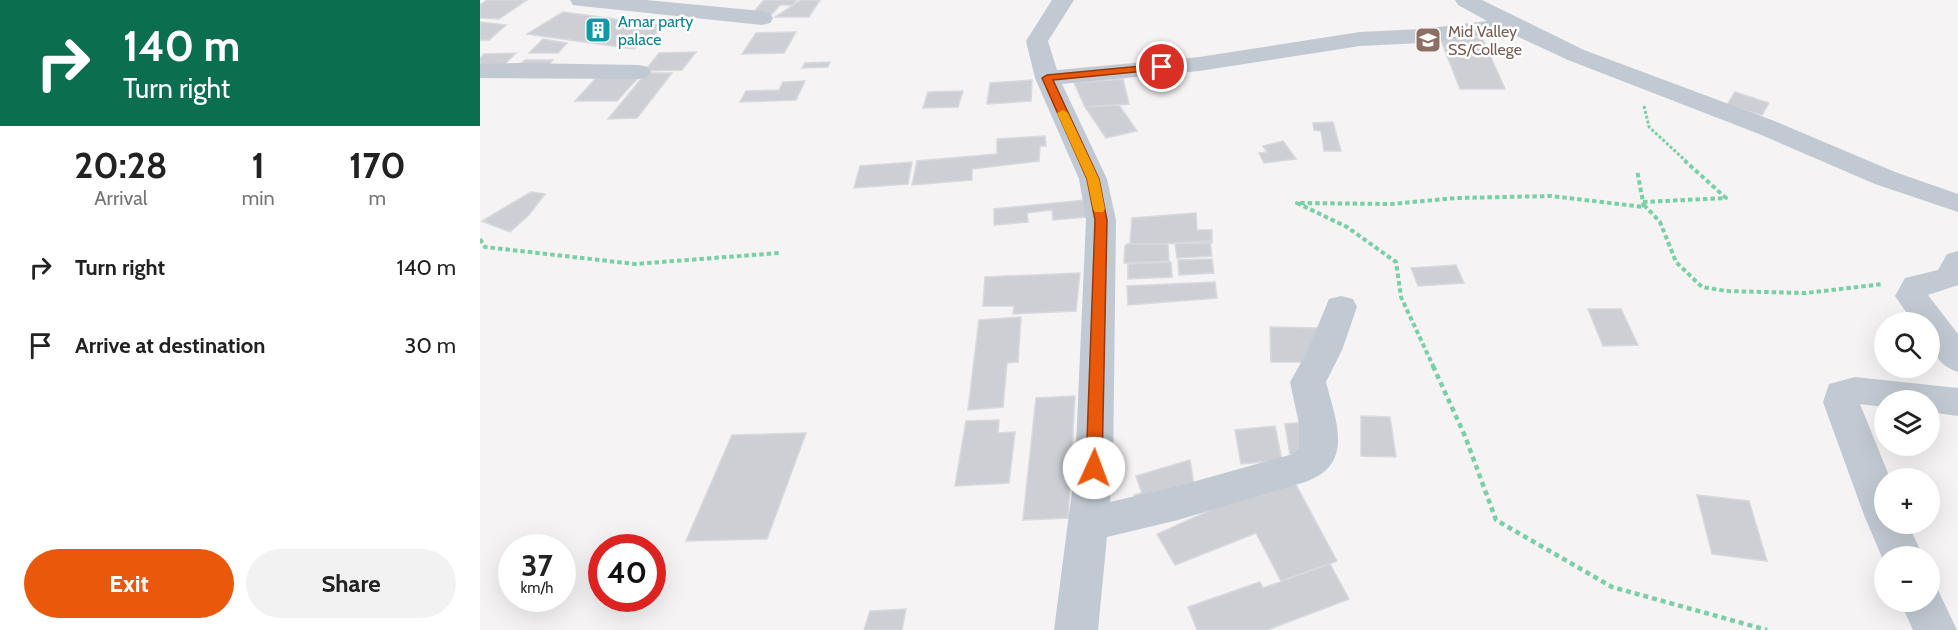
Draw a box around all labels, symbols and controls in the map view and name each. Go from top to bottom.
place label: Amar party palace [618,12,693,49]
building icon: Amar party palace [583,15,613,45]
text: 140 m [123,20,240,72]
place label: Mid Valley SS/College [1448,22,1522,59]
icon: right [24,24,102,102]
school or university icon: Mid Valley SS/College [1413,25,1443,55]
pin [1136,41,1187,92]
icon: arrive [1145,50,1178,83]
text: Turn right [123,72,230,105]
text: 20:28 [74,143,168,187]
text: 1 [252,143,265,187]
text: 170 [349,143,406,187]
text: Arrival [94,186,148,210]
text: min [242,186,275,210]
text: m [369,186,386,210]
icon: right [24,251,57,284]
text: Turn right [75,254,165,281]
text: 140 m [397,254,456,281]
map controls [1874,312,1940,612]
button: search [1874,312,1940,378]
icon: arrive [24,329,57,362]
text: Arrive at destination [75,332,265,359]
text: 30 m [404,332,456,359]
button: layers [1874,390,1940,456]
position arrow [1062,436,1126,500]
button: + [1874,468,1940,534]
speed limit sign: 40 [588,534,666,612]
button: − [1874,546,1940,612]
text: 37 [521,547,553,584]
button: Exit [24,549,234,618]
button: Share [246,549,456,618]
text: km/h [521,579,553,597]

